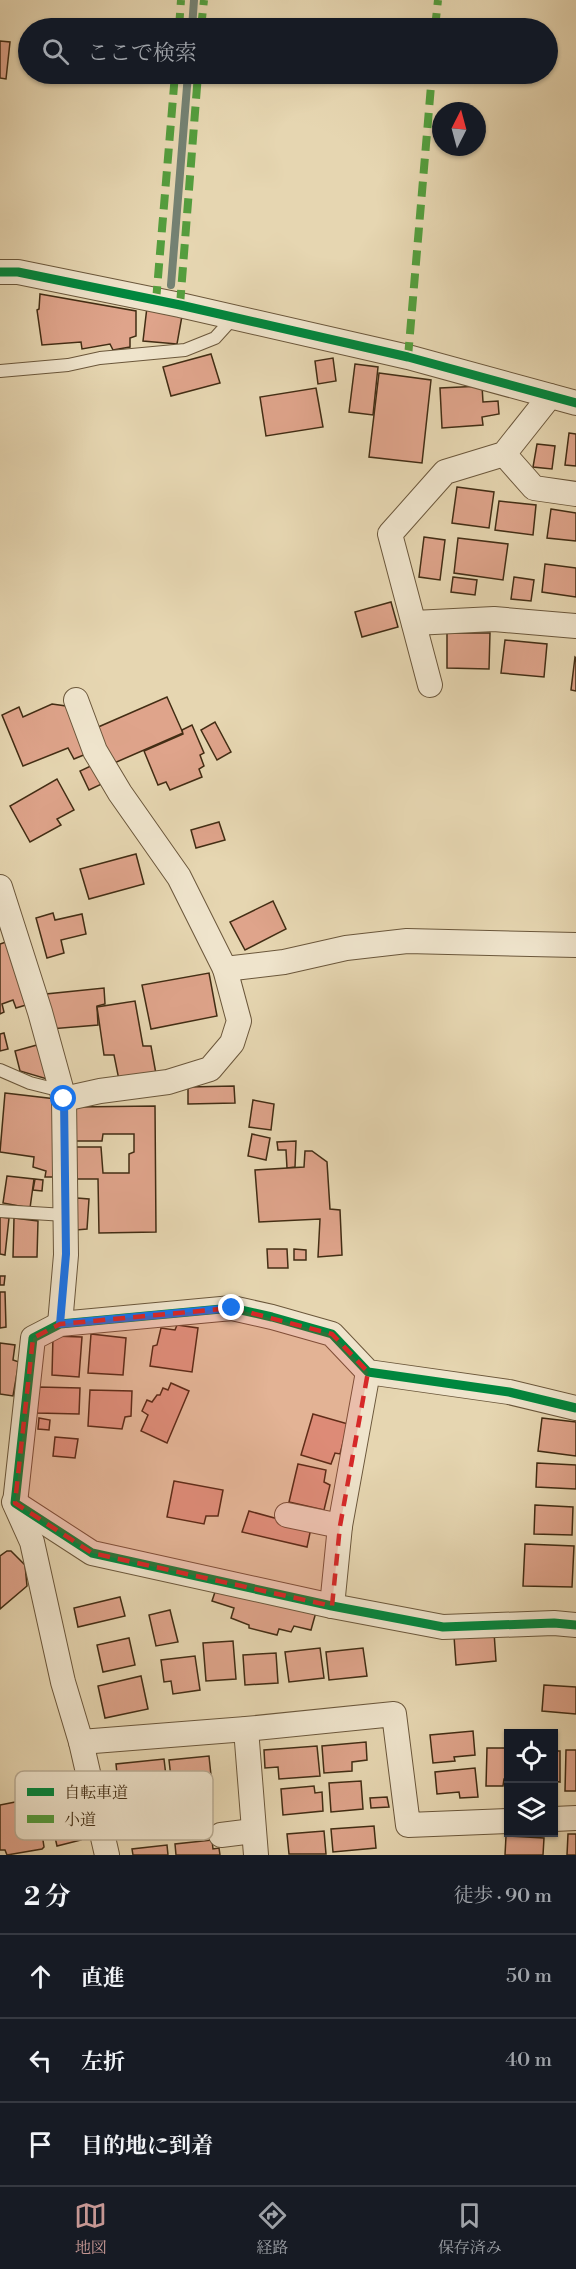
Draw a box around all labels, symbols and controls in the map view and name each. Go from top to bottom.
search box [18,18,558,84]
icon: search [39,35,72,68]
text: ここで検索 [87,40,197,67]
north arrow [432,102,486,156]
route start [50,1085,76,1111]
route end [218,1294,244,1320]
map controls [504,1729,558,1837]
button: locate [504,1729,558,1783]
legend [15,1771,213,1840]
text: 自転車道 [64,1783,128,1803]
button: layers [504,1783,558,1837]
text: 小道 [64,1810,96,1830]
text: 2 分 [24,1881,70,1913]
text: 徒歩 · 90 m [453,1884,552,1909]
icon: ahead [24,1960,57,1993]
text: 50 m [506,1964,552,1989]
text: 直進 [81,1965,125,1992]
icon: left [24,2044,57,2077]
text: 40 m [505,2048,552,2073]
text: 左折 [81,2049,125,2076]
icon: arrive [24,2128,57,2161]
text: 目的地に到着 [81,2133,213,2160]
tab: 地図 [74,2199,107,2258]
tab: 経路 [256,2199,289,2258]
tab: 保存済み [438,2199,502,2258]

